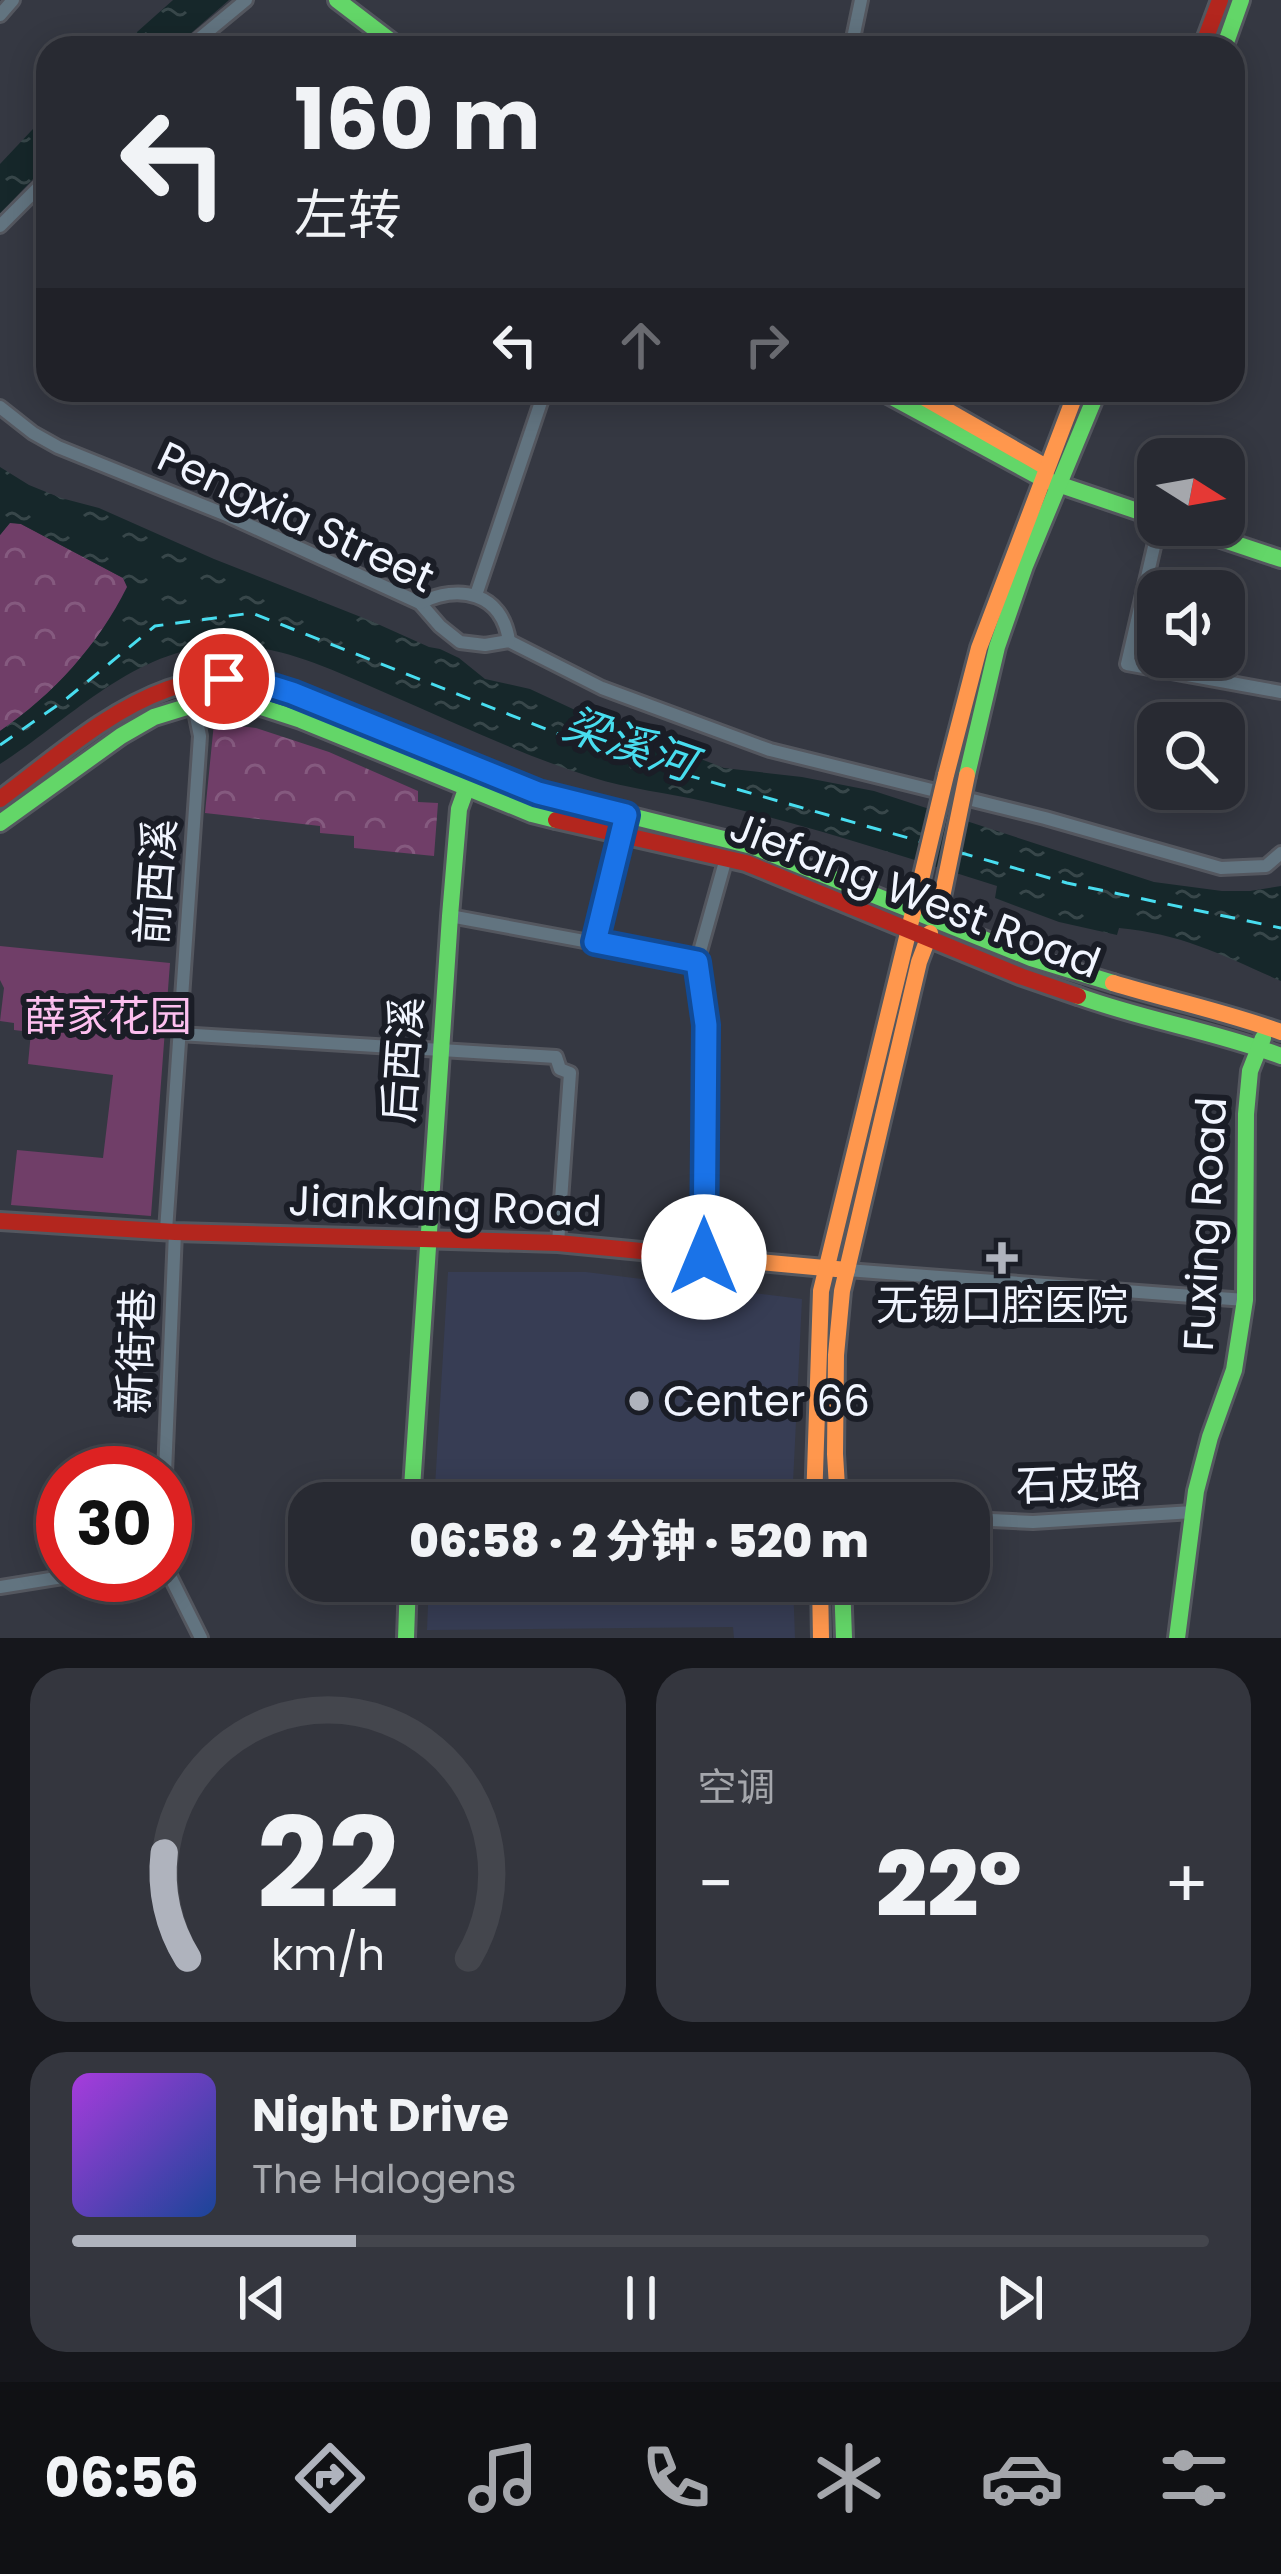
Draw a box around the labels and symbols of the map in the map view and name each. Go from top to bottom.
street label: Pengxia Street [148,427,444,607]
north arrow [1137,438,1245,546]
pin [173,628,275,730]
water label: 梁溪河 [555,692,711,798]
street label: Jiefang West Road [721,797,1109,993]
street label: 前西溪 [122,817,190,947]
park label: 薛家花园 [24,987,192,1046]
street label: 后西溪 [369,995,437,1125]
street label: Fuxing Road [1169,1096,1241,1352]
street label: Jiankang Road [287,1171,603,1241]
position arrow [641,1194,767,1320]
marker: 无锡口腔医院 [986,1242,1018,1274]
place label: 无锡口腔医院 [876,1276,1128,1335]
street label: 新街巷 [104,1287,168,1415]
place label: Center 66 [663,1372,870,1431]
marker: Center 66 [626,1388,652,1414]
speed limit sign: 30 [36,1446,192,1602]
street label: 石皮路 [1015,1452,1143,1516]

